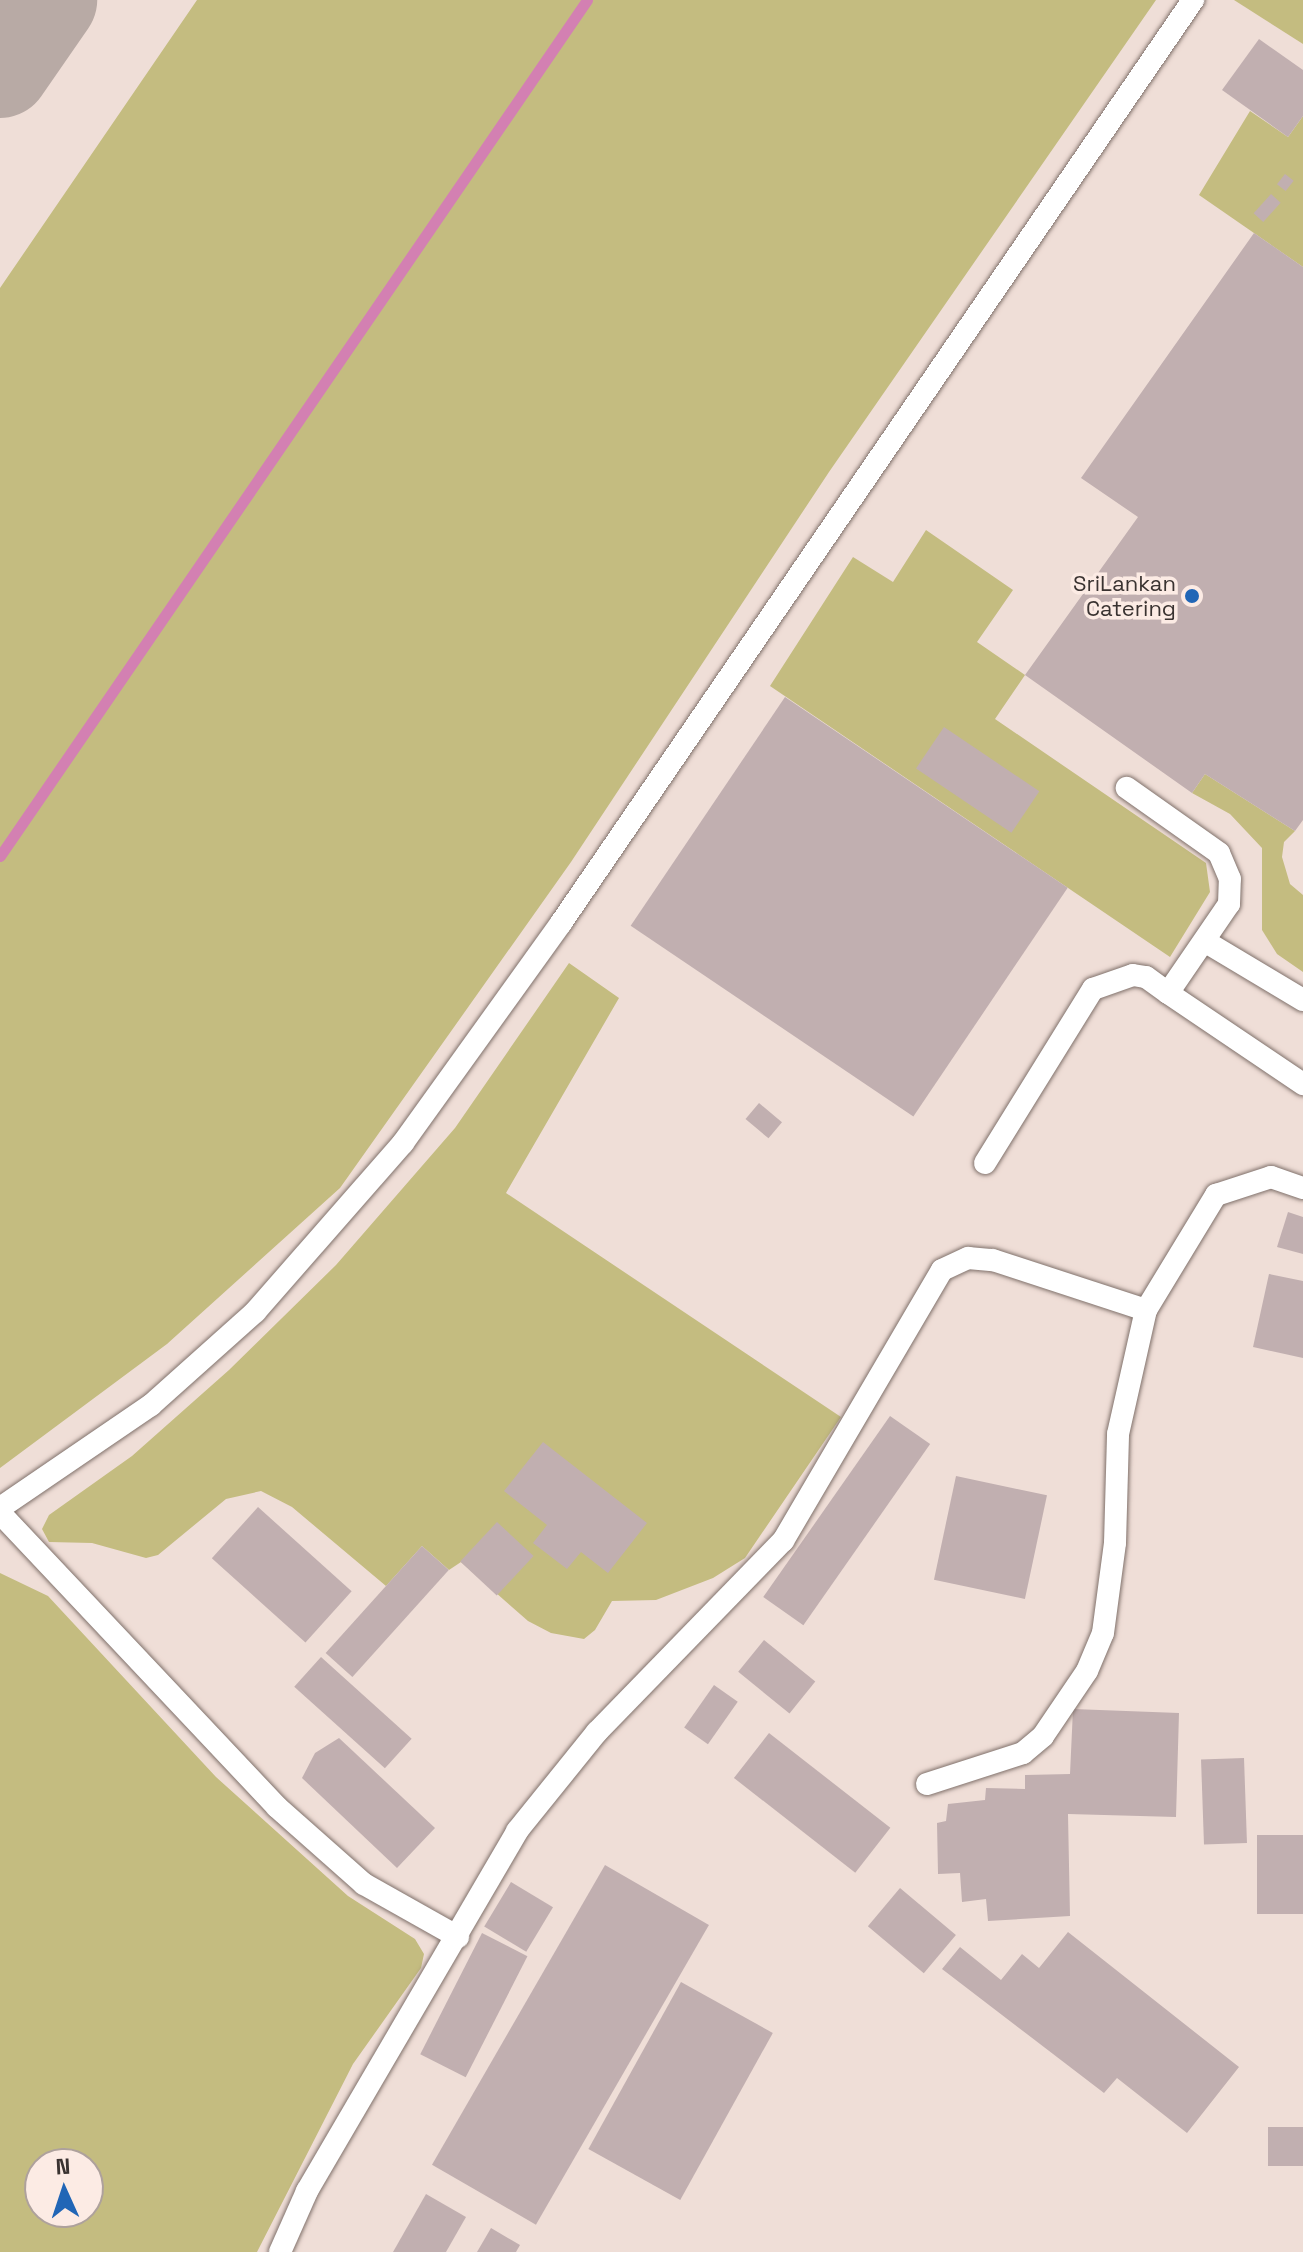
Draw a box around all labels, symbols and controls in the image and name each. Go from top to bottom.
place label: SriLankan Catering [1073,570,1176,622]
marker: SriLankan Catering [1183,587,1201,605]
north arrow [24,2148,104,2228]
text: N [55,2152,71,2180]

